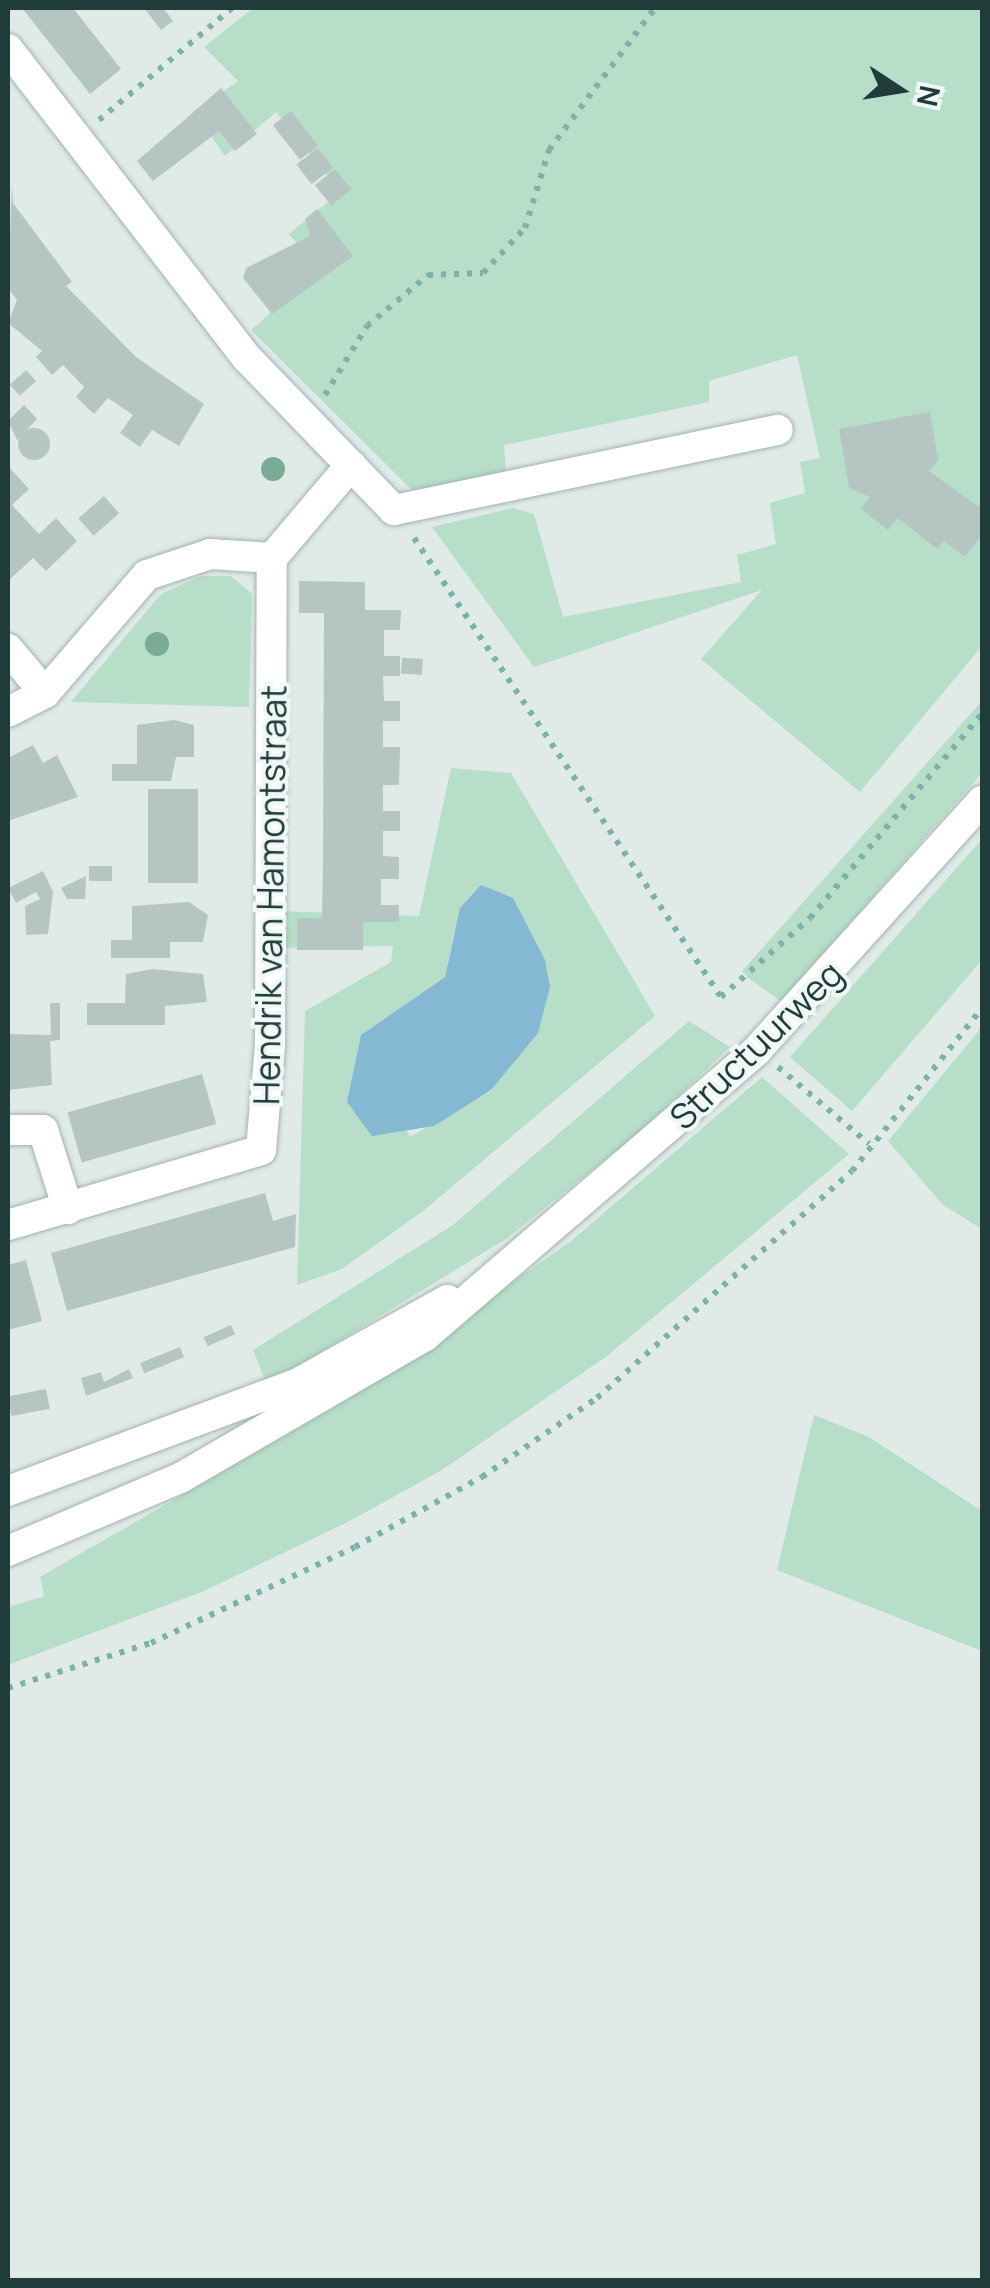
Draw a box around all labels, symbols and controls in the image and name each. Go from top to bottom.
north arrow [850,40,950,140]
text: N [909,82,950,110]
street label: Hendrik van Hamontstraat [245,685,295,1105]
street label: Structuurweg [661,952,851,1138]

